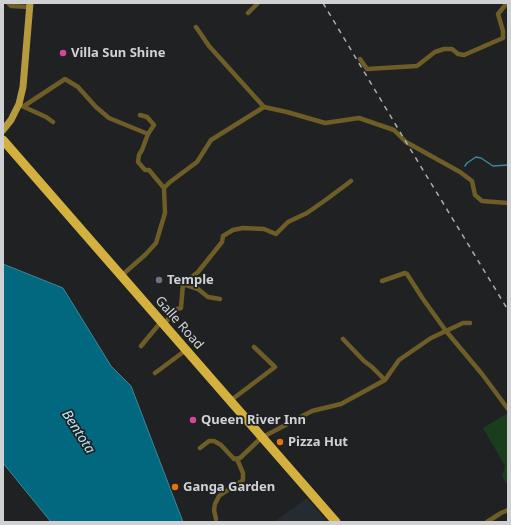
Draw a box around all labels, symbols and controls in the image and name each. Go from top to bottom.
place label: Villa Sun Shine [71,45,165,61]
marker: Villa Sun Shine [58,48,68,58]
place label: Temple [167,272,214,288]
marker: Temple [154,275,164,285]
street label: Galle Road [152,293,206,353]
water label: Bentota [58,407,98,457]
place label: Queen River Inn [201,412,306,428]
marker: Queen River Inn [188,415,198,425]
place label: Pizza Hut [288,434,348,450]
marker: Pizza Hut [275,437,285,447]
place label: Ganga Garden [183,479,275,495]
marker: Ganga Garden [170,482,180,492]

